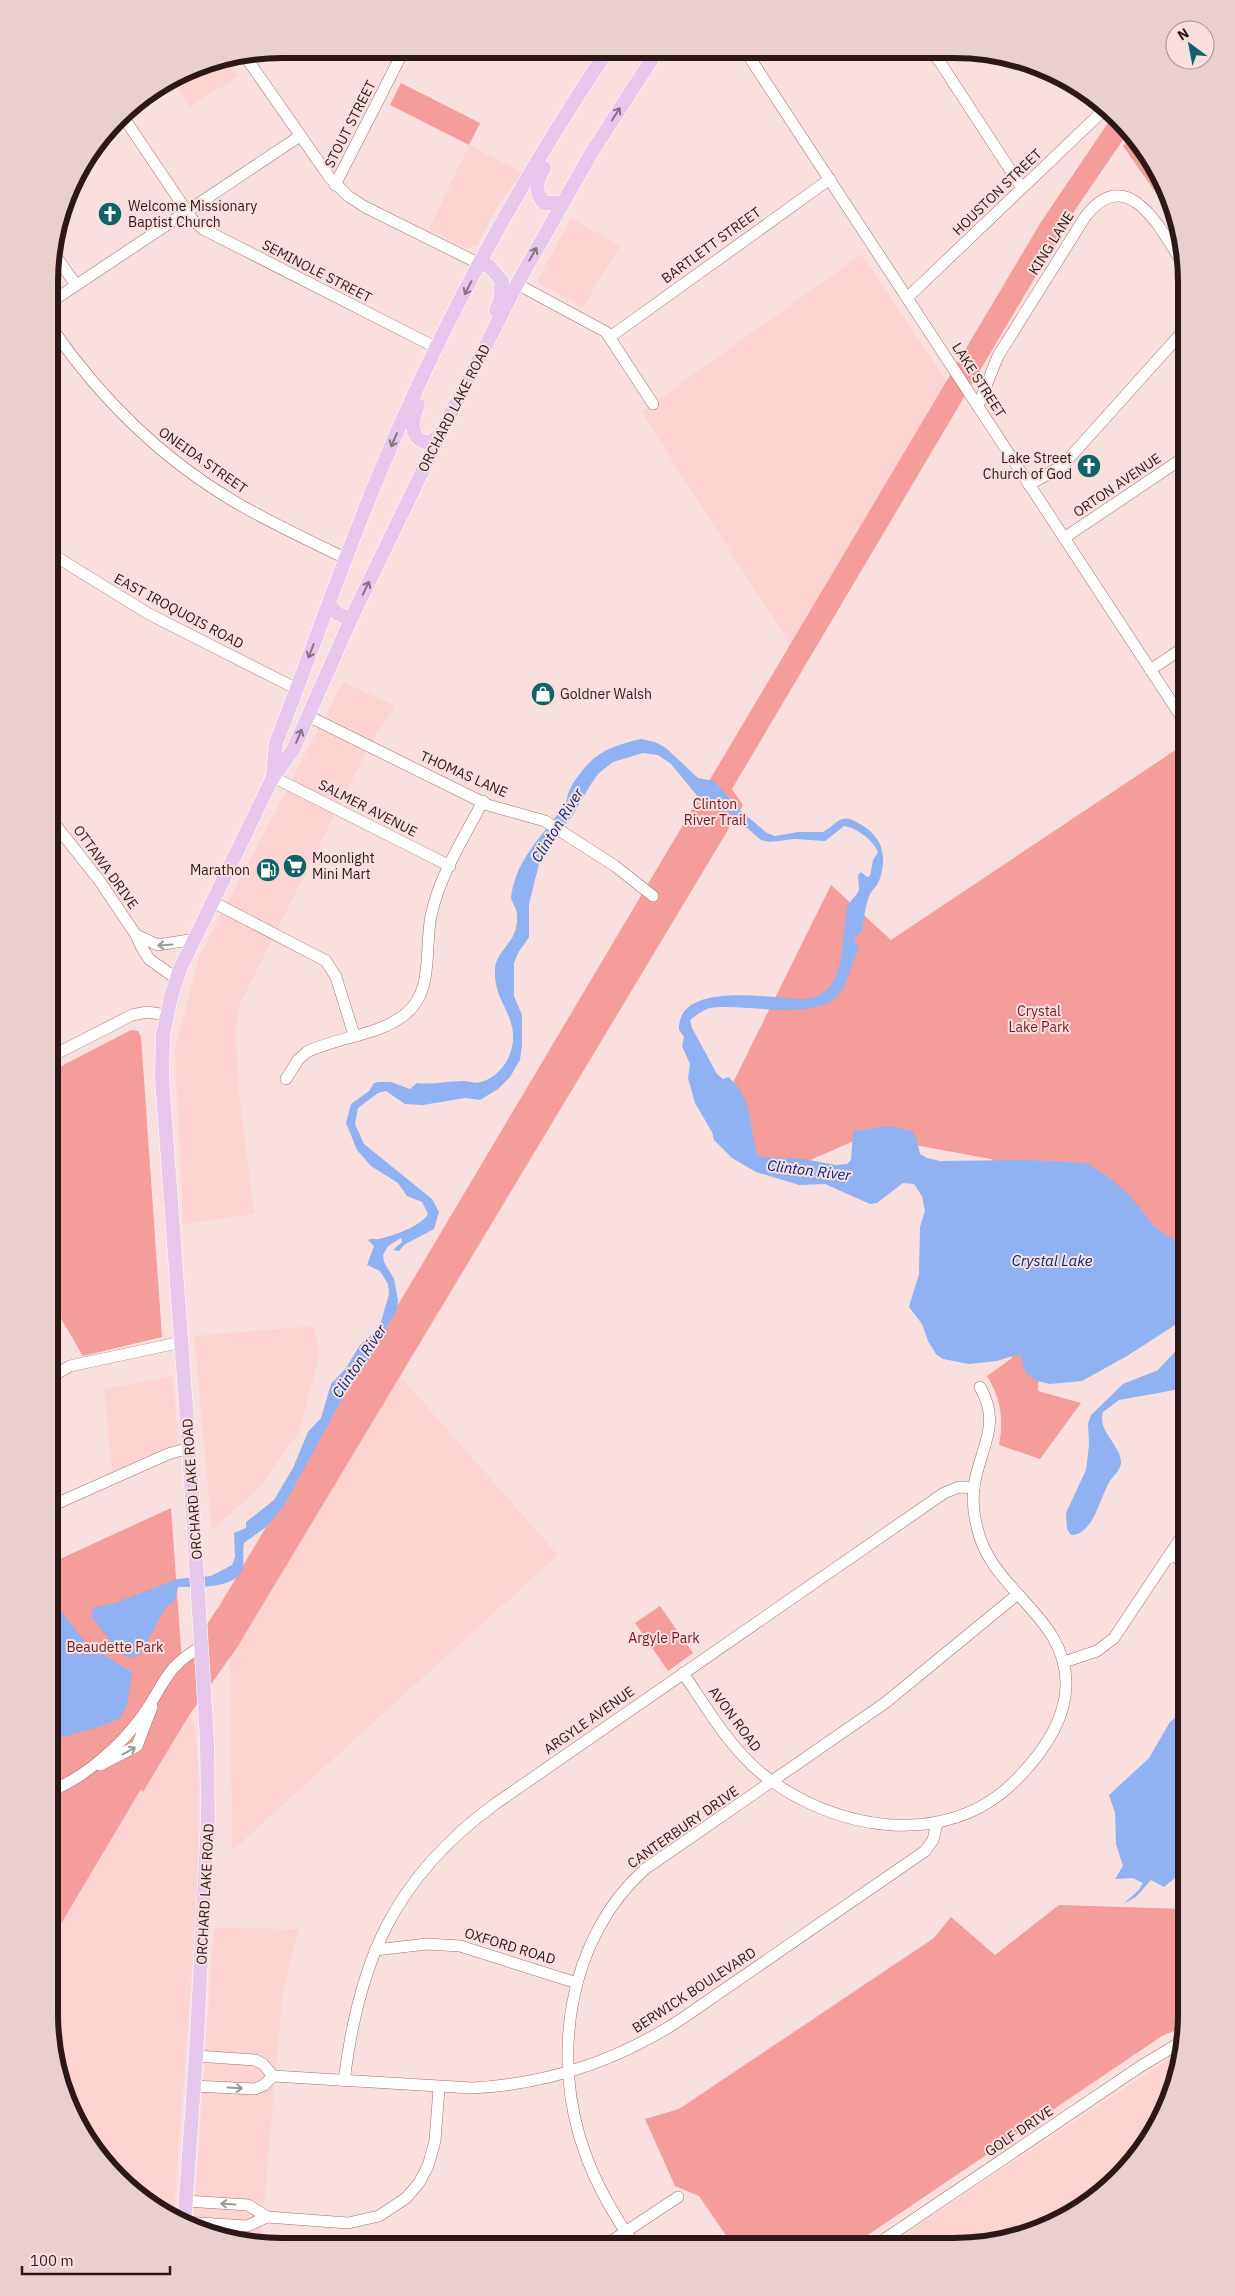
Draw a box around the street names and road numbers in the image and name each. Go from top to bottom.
street label: STOUT STREET [320,77,380,171]
street label: HOUSTON STREET [949,145,1045,239]
street label: BARTLETT STREET [658,203,764,287]
street label: KING LANE [1024,208,1078,278]
street label: SEMINOLE STREET [259,236,375,306]
street label: LAKE STREET [948,339,1010,421]
street label: ORCHARD LAKE ROAD [414,341,494,475]
street label: ONEIDA STREET [155,423,251,497]
street label: ORTON AVENUE [1070,449,1164,521]
street label: EAST IROQUOIS ROAD [111,569,247,653]
street label: THOMAS LANE [417,747,511,801]
street label: SALMER AVENUE [316,775,420,841]
street label: OTTAWA DRIVE [70,822,142,912]
street label: ORCHARD LAKE ROAD [178,1418,206,1560]
street label: ARGYLE AVENUE [540,1682,638,1758]
street label: AVON ROAD [705,1683,765,1755]
street label: CANTERBURY DRIVE [624,1782,742,1872]
street label: ORCHARD LAKE ROAD [192,1823,218,1965]
street label: OXFORD ROAD [462,1924,558,1968]
street label: BERWICK BOULEVARD [629,1943,759,2037]
street label: GOLF DRIVE [981,2102,1057,2160]

